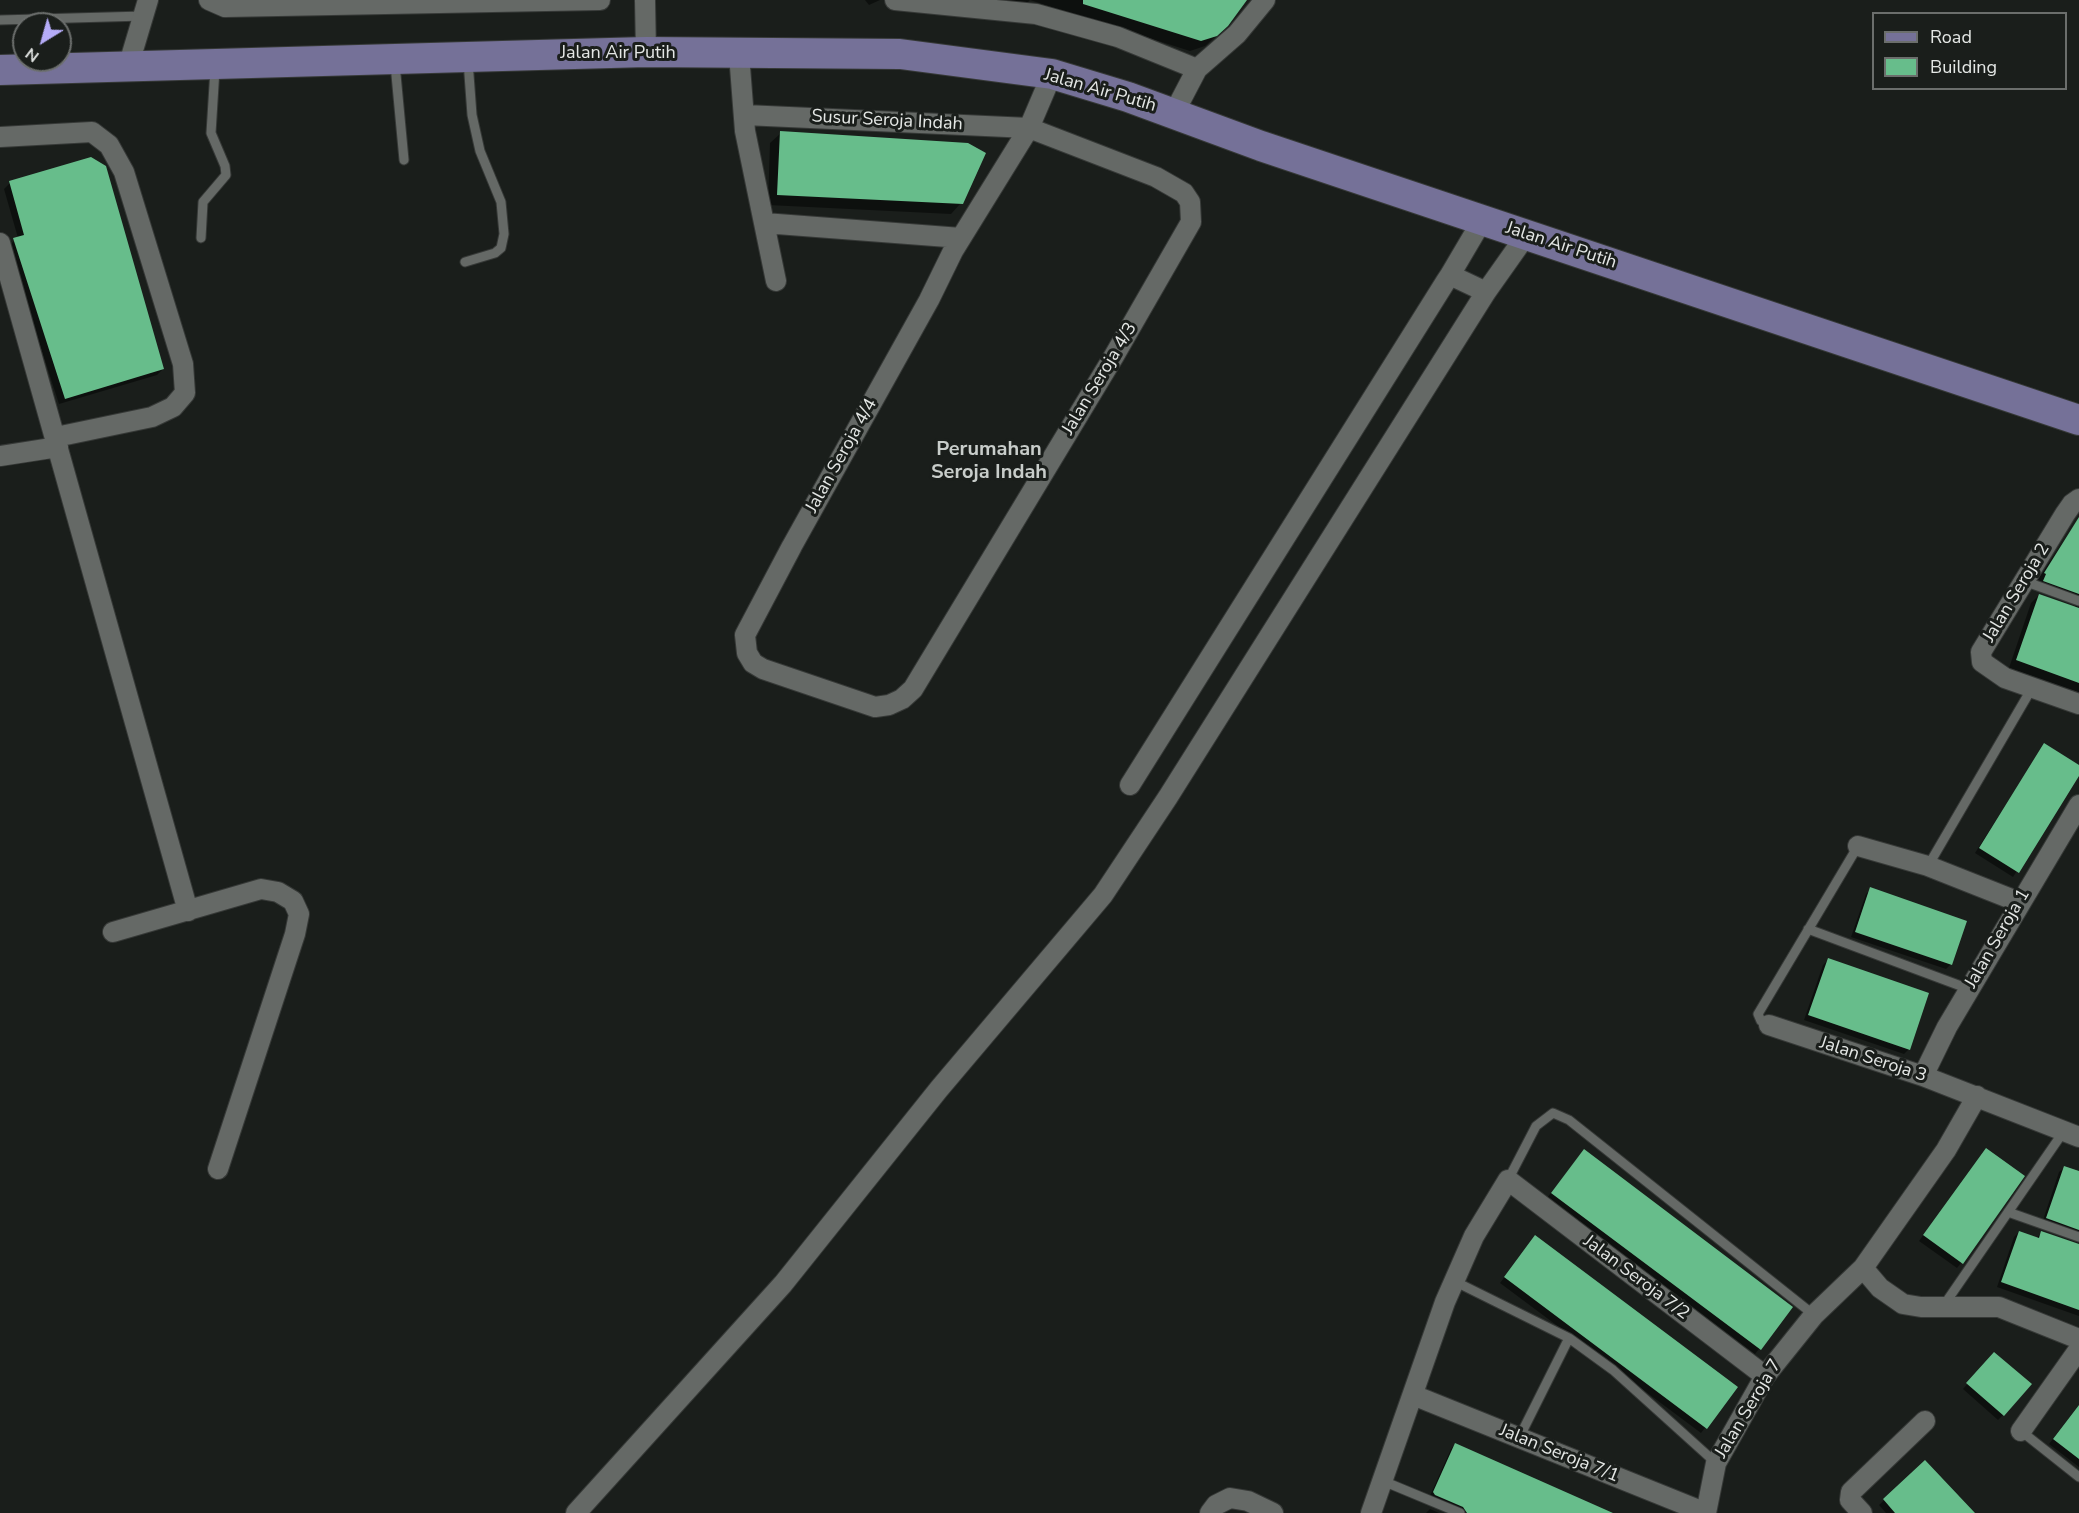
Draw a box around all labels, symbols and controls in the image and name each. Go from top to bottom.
north arrow [12,12,72,72]
legend [1872,12,2067,90]
text: Road [1930,25,1972,49]
text: N [21,42,44,67]
street label: Jalan Air Putih [560,43,676,65]
text: Building [1930,55,1997,79]
street label: Jalan Air Putih [1041,65,1159,117]
street label: Susur Seroja Indah [811,106,963,136]
street label: Jalan Air Putih [1503,218,1619,274]
street label: Jalan Seroja 4/3 [1058,319,1142,439]
street label: Jalan Seroja 4/4 [802,395,882,517]
district label: Perumahan Seroja Indah [931,438,1047,485]
street label: Jalan Seroja 2 [1979,540,2055,646]
street label: Jalan Seroja 1 [1961,885,2035,993]
street label: Jalan Seroja 3 [1817,1033,1929,1087]
street label: Jalan Seroja 7/2 [1579,1231,1693,1325]
street label: Jalan Seroja 7 [1711,1356,1787,1462]
street label: Jalan Seroja 7/1 [1496,1420,1622,1488]

